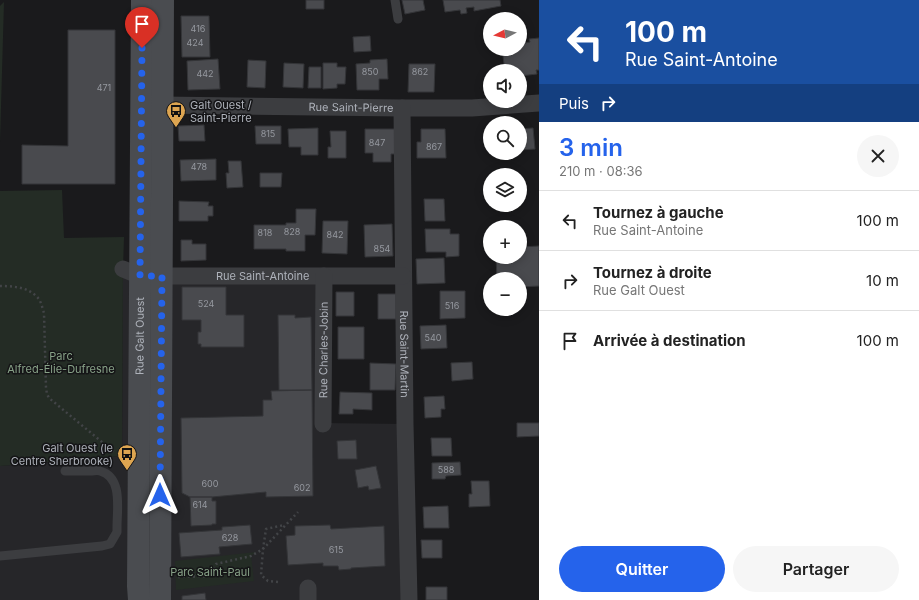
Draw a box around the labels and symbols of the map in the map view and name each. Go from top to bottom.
pin [125,7.0,159,48]
north arrow [483,12,527,56]
house number: 416 [191,23,206,34]
house number: 424 [187,37,204,48]
house number: 850 [362,66,379,77]
house number: 862 [412,66,428,77]
house number: 442 [196,68,214,79]
house number: 471 [97,82,111,93]
place label: Galt Ouest / Saint-Pierre [190,98,252,125]
bus stop icon: Galt Ouest / Saint-Pierre [165,100,187,128]
street label: Rue Saint-Pierre [308,100,393,115]
house number: 815 [261,128,275,139]
house number: 847 [369,137,385,148]
house number: 867 [426,141,442,152]
house number: 478 [191,161,208,172]
house number: 828 [284,226,301,237]
house number: 818 [258,227,273,238]
house number: 842 [327,229,343,240]
house number: 854 [374,243,391,254]
street label: Rue Saint-Antoine [216,269,309,283]
street label: Rue Galt Ouest [132,297,147,375]
house number: 524 [198,298,214,309]
house number: 516 [445,300,460,311]
street label: Rue Charles-Jobin [316,302,331,398]
street label: Rue Saint-Martin [397,310,412,398]
house number: 540 [425,332,442,343]
park label: Parc Alfred-Élie-Dufresne [7,349,115,376]
place label: Galt Ouest (le Centre Sherbrooke) [11,441,113,468]
bus stop icon: Galt Ouest (le Centre Sherbrooke) [116,443,138,471]
house number: 588 [438,464,455,475]
position arrow [139,474,181,516]
house number: 600 [202,478,219,489]
house number: 602 [294,482,310,493]
house number: 614 [192,499,208,510]
house number: 628 [222,532,239,543]
house number: 615 [329,544,343,555]
park label: Parc Saint-Paul [170,565,250,579]

